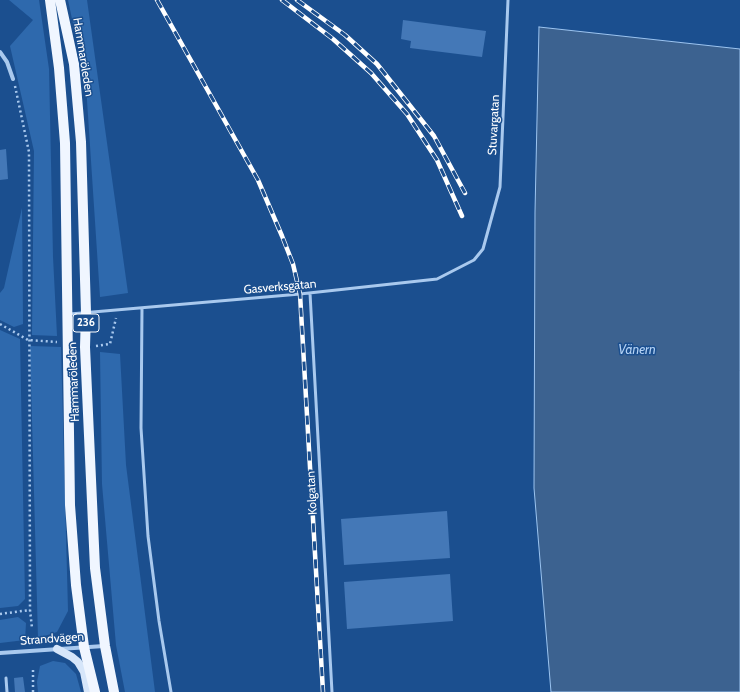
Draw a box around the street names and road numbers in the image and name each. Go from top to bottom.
street label: Hammaröleden [70,17,96,97]
street label: Stuvargatan [485,94,503,156]
street label: Gasverksgatan [243,277,317,297]
road number: 236 [73,314,99,332]
street label: Hammaröleden [65,342,83,422]
street label: Kolgatan [304,471,320,515]
street label: Strandvägen [20,630,84,648]

